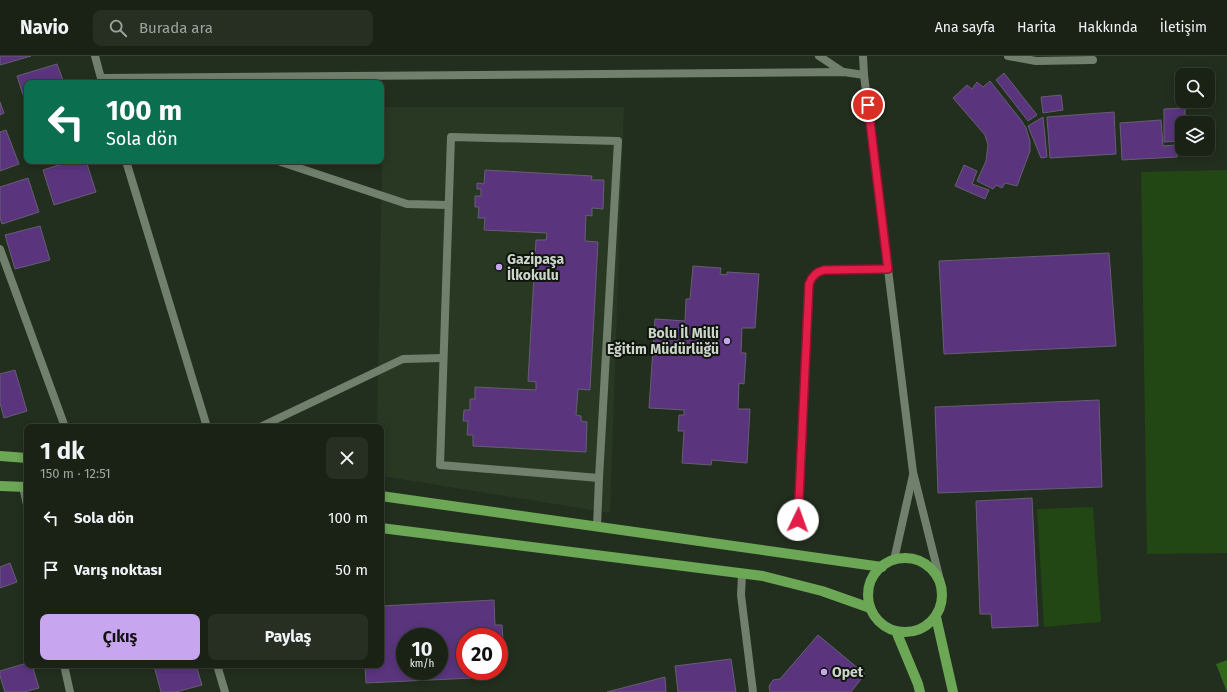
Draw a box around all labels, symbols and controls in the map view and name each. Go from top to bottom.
search box [93,10,373,46]
text: Navio [20,16,69,39]
icon: search [107,17,129,39]
text: Burada ara [139,19,213,37]
text: Ana sayfa [935,19,995,36]
text: Harita [1017,19,1056,36]
text: Hakkında [1078,19,1138,36]
text: İletişim [1160,19,1207,36]
map controls [1175,68,1215,156]
button: search [1175,68,1215,108]
pin [851,88,885,122]
text: 100 m [106,94,182,127]
icon: arrive [857,94,879,116]
icon: left [40,96,92,148]
button: layers [1175,116,1215,156]
text: Sola dön [106,128,178,150]
place label: Gazipaşa İlkokulu [507,251,564,284]
marker: Gazipaşa İlkokulu [494,262,504,272]
place label: Bolu İl Milli Eğitim Müdürlüğü [607,324,719,358]
marker: Bolu İl Milli Eğitim Müdürlüğü [722,336,732,346]
text: 1 dk [40,437,84,465]
button: close [326,437,368,479]
text: 150 m · 12:51 [40,466,111,481]
position arrow [777,499,819,541]
icon: left [40,507,62,529]
text: Sola dön [74,509,134,527]
text: 100 m [328,509,368,527]
icon: arrive [40,559,62,581]
text: Varış noktası [74,561,162,579]
text: 50 m [335,561,368,579]
button: Çıkış [40,614,200,660]
button: Paylaş [208,614,368,660]
speed limit sign: 20 [456,628,508,680]
text: 10 [412,637,432,661]
text: km/h [410,658,434,670]
place label: Opet [832,664,864,681]
marker: Opet [819,667,829,677]

